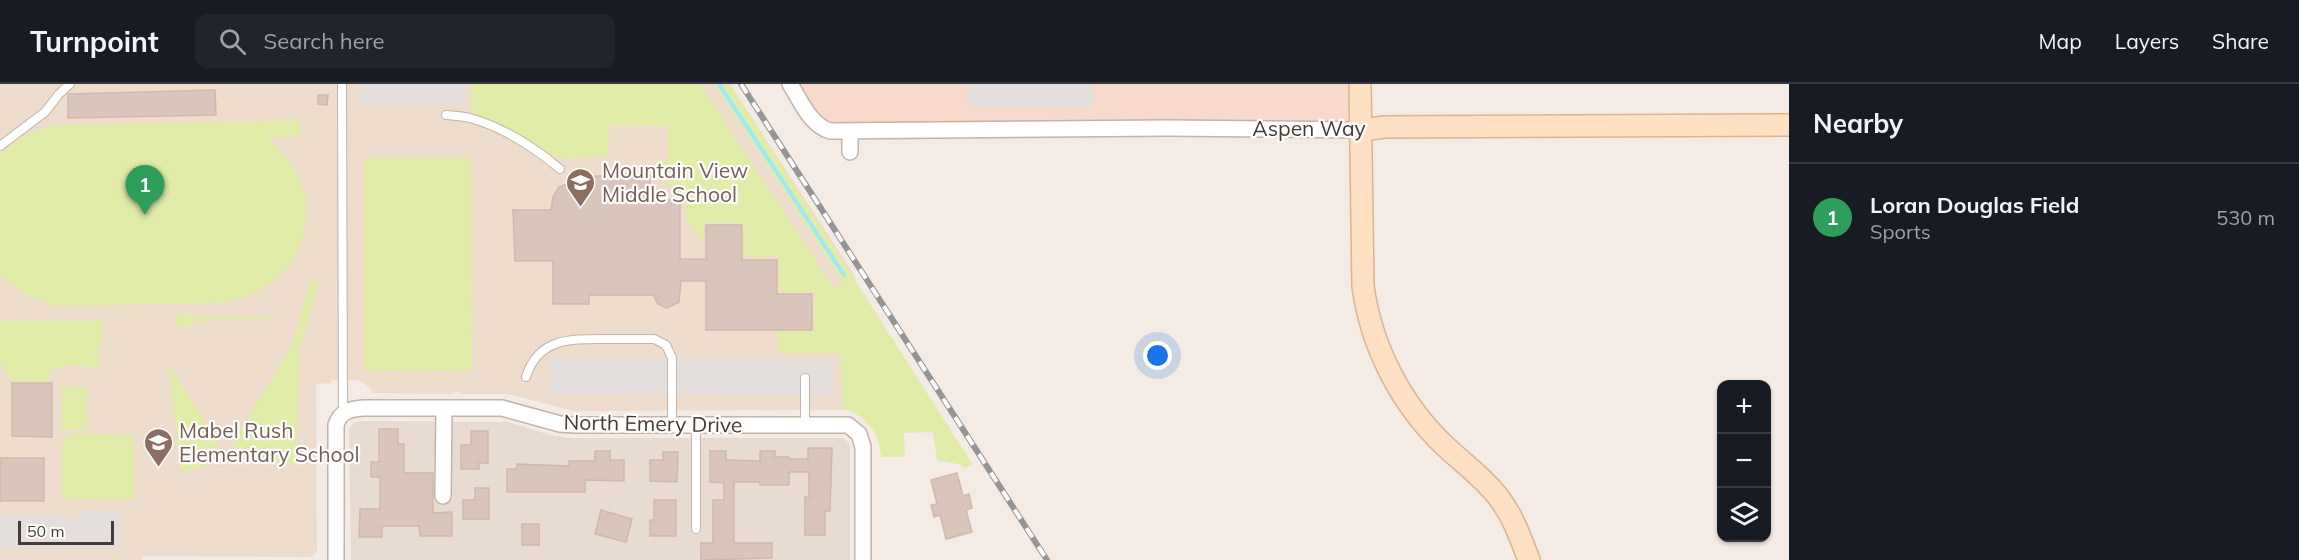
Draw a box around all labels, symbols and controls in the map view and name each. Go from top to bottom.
search box [195,14,615,68]
text: Turnpoint [30,24,159,59]
icon: search [216,25,249,58]
text: Search here [264,27,384,55]
text: Map [2039,28,2082,54]
text: Layers [2115,28,2179,54]
text: Share [2212,28,2269,54]
text: Nearby [1813,107,1903,140]
street label: Aspen Way [1252,115,1366,141]
place label: Mountain View Middle School [602,157,748,207]
pin: 1 [126,166,164,215]
school or university icon: Mountain View Middle School [565,166,597,208]
text: Loran Douglas Field [1870,191,2080,219]
text: 1 [1827,205,1839,230]
text: 530 m [2216,205,2275,230]
text: Sports [1870,219,1931,244]
your location [1143,341,1172,370]
map controls [1717,380,1771,542]
button: + [1717,380,1771,434]
street label: North Emery Drive [563,408,743,438]
place label: Mabel Rush Elementary School [179,417,360,467]
school or university icon: Mabel Rush Elementary School [142,426,174,468]
button: − [1717,434,1771,488]
button: layers [1717,488,1771,542]
scale bar [18,518,114,546]
text: 50 m [27,521,64,541]

